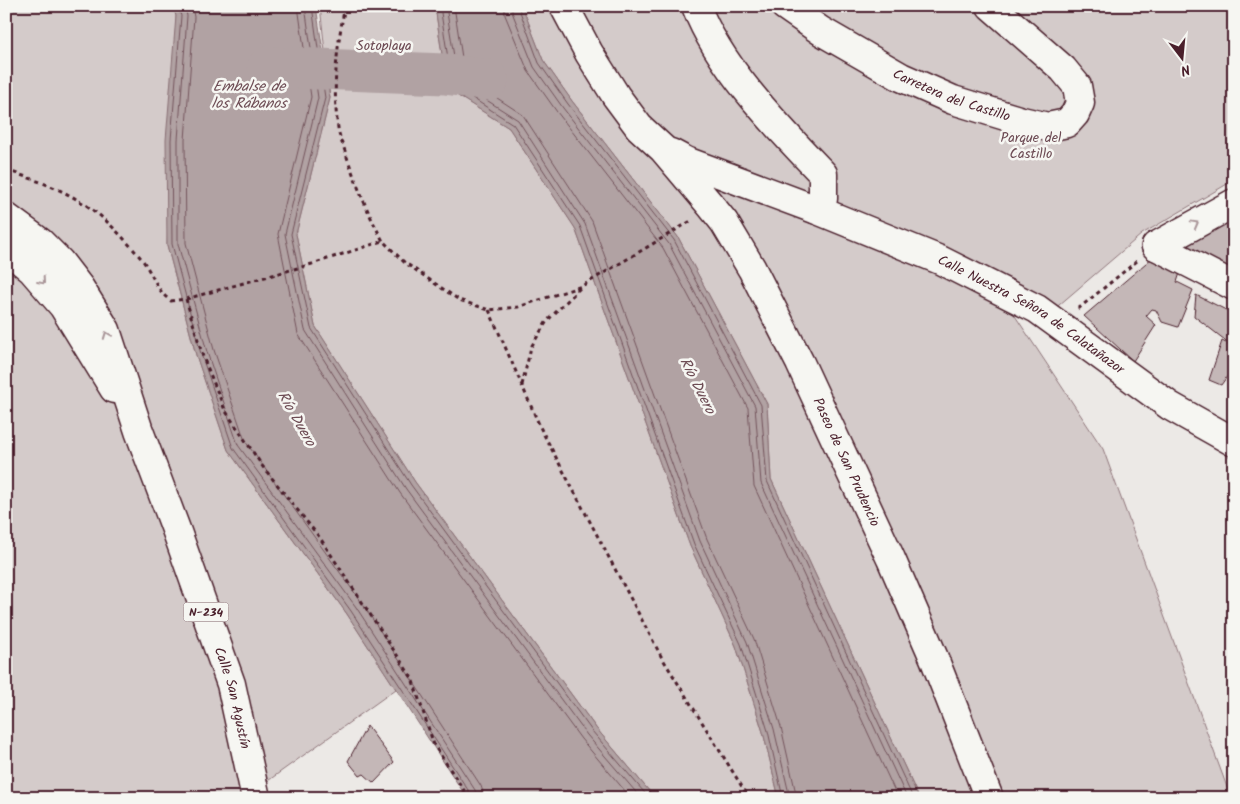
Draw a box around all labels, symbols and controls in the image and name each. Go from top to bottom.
north arrow [1158,32,1208,82]
park label: Sotoplaya [356,35,412,57]
text: N [1178,58,1193,81]
street label: Carretera del Castillo [888,63,1013,128]
water label: Embalse de los Rábanos [212,75,288,116]
park label: Parque del Castillo [1001,127,1062,165]
one-way arrow [1190,221,1199,231]
street label: Calle Nuestra Señora de Calatañazor [934,249,1130,381]
one-way arrow [36,276,45,285]
one-way arrow [103,331,113,340]
water label: Río Duero [673,354,722,419]
water label: Río Duero [270,387,322,452]
street label: Paseo de San Prudencio [807,394,886,530]
road number: N-234 [184,602,228,622]
street label: Calle San Agustín [208,644,256,751]

